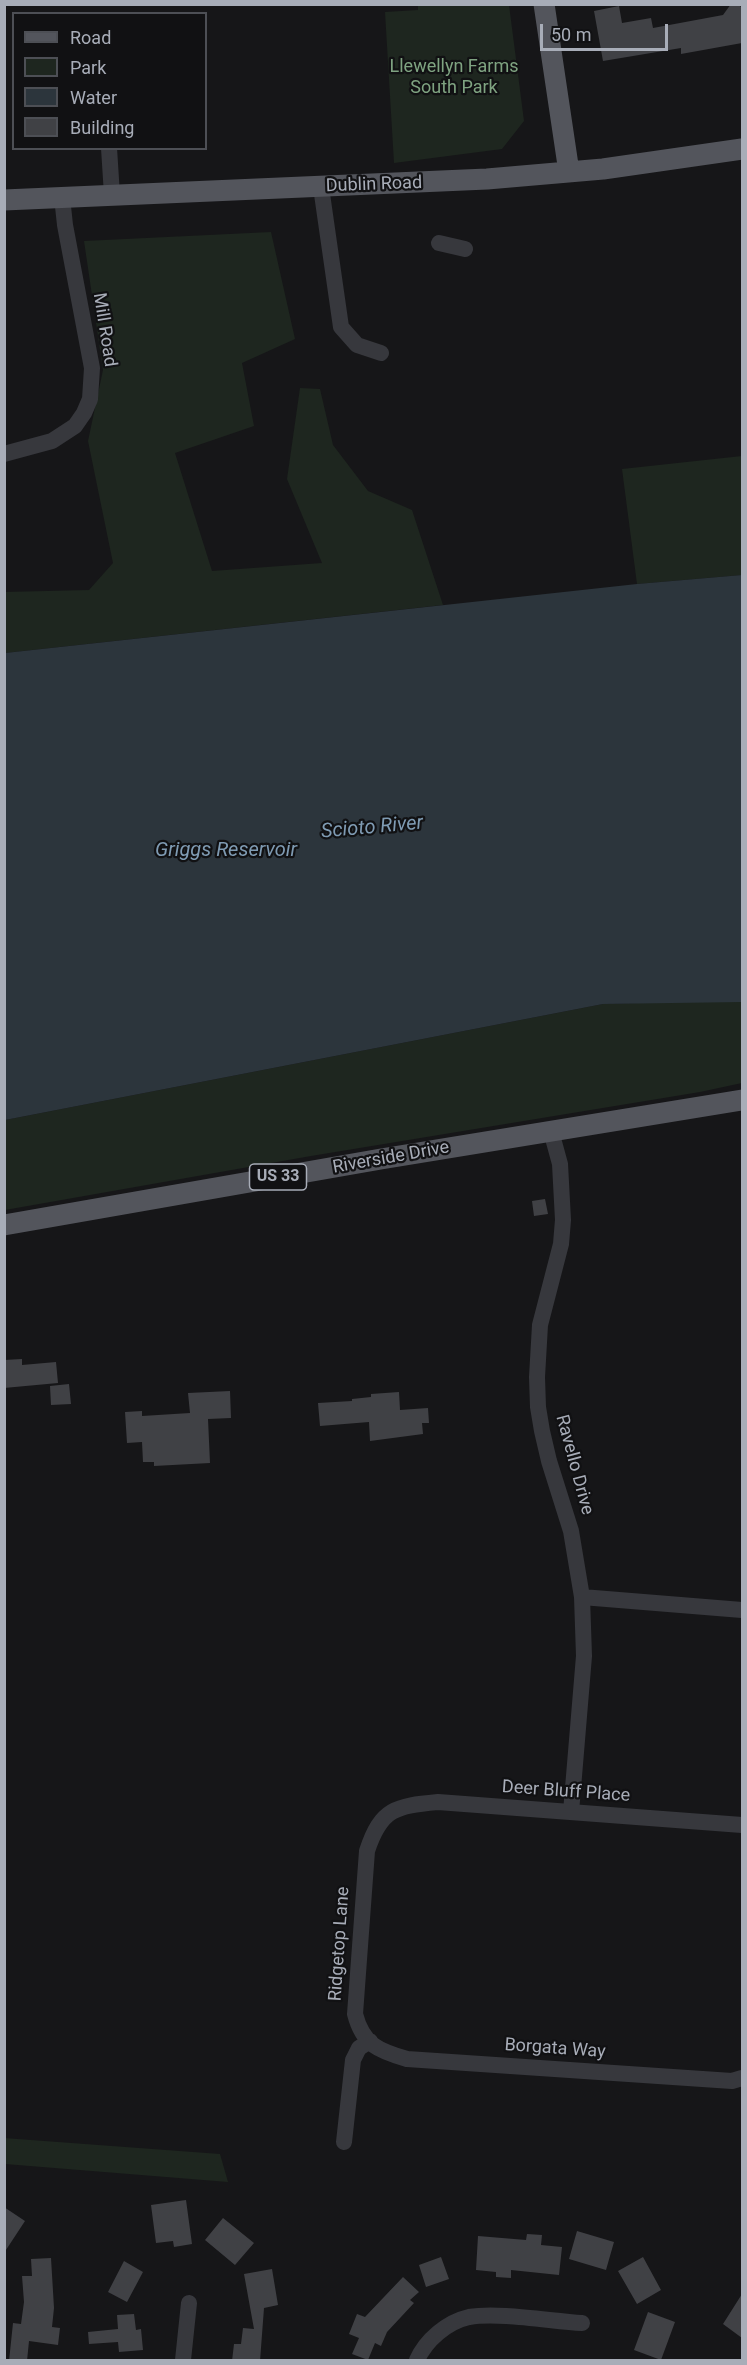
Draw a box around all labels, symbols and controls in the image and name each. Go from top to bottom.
legend [12,12,207,150]
scale bar [543,12,670,50]
text: 50 m [551,24,591,45]
text: Road [70,27,111,48]
park label: Llewellyn Farms South Park [390,56,518,98]
text: Park [70,57,106,78]
text: Water [70,87,117,108]
text: Building [70,117,134,138]
street label: Dublin Road [326,173,422,197]
street label: Mill Road [87,291,121,369]
water label: Scioto River [320,812,424,844]
water label: Griggs Reservoir [155,839,297,863]
street label: Riverside Drive [331,1137,451,1179]
road number: US 33 [250,1164,306,1190]
street label: Ravello Drive [550,1413,598,1517]
street label: Deer Bluff Place [501,1777,631,1807]
street label: Ridgetop Lane [325,1886,355,2002]
street label: Borgata Way [504,2035,606,2063]

